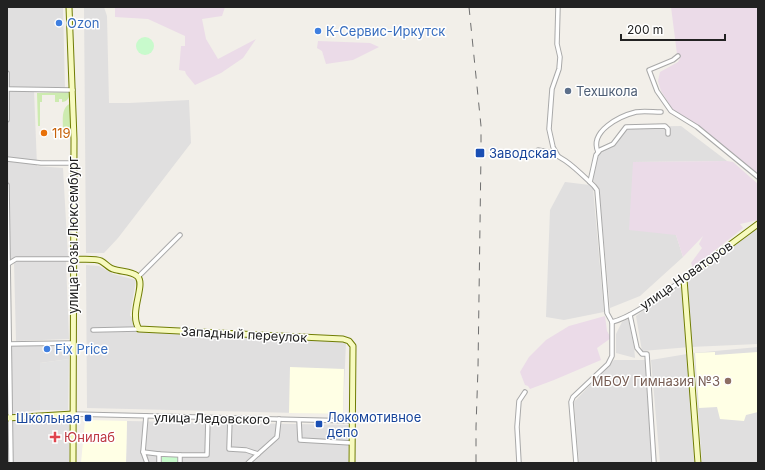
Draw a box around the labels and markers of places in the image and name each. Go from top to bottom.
place label: Ozon [67,15,99,31]
marker: Ozon [54,18,64,28]
place label: К-Сервис-Иркутск [326,23,445,39]
marker: К-Сервис-Иркутск [313,26,323,36]
place label: Техшкола [576,83,638,99]
marker: Техшкола [563,86,573,96]
place label: 119 [52,125,71,141]
marker: 119 [39,128,49,138]
place label: Заводская [489,145,557,161]
marker: Заводская [474,147,486,159]
place label: Fix Price [55,341,108,357]
marker: Fix Price [42,344,52,354]
place label: МБОУ Гимназия №3 [592,373,720,389]
marker: МБОУ Гимназия №3 [723,376,733,386]
place label: Локомотивное депо [327,409,421,440]
place label: Школьная [16,410,80,426]
marker: Школьная [83,413,93,423]
marker: Локомотивное депо [314,419,324,429]
place label: Юнилаб [64,429,115,445]
marker: Юнилаб [49,431,61,443]

